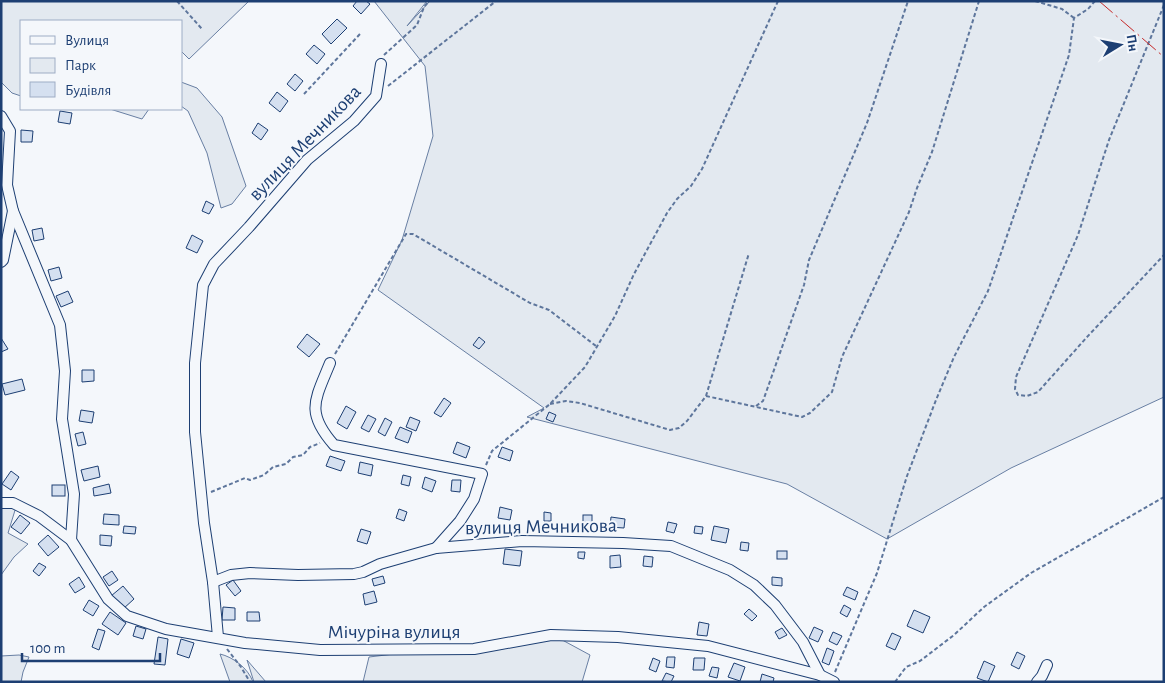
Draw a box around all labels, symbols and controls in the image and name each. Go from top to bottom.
legend [20,20,182,110]
north arrow [1095,20,1145,70]
text: Вулиця [65,33,109,48]
text: Пн [1123,33,1140,53]
text: Парк [65,58,96,73]
street label: вулиця Мечникова [245,81,365,205]
text: Будівля [65,83,111,98]
street label: вулиця Мечникова [465,516,617,538]
street label: Мічуріна вулиця [327,622,461,642]
scale bar [22,630,160,662]
text: 100 m [30,641,65,656]

